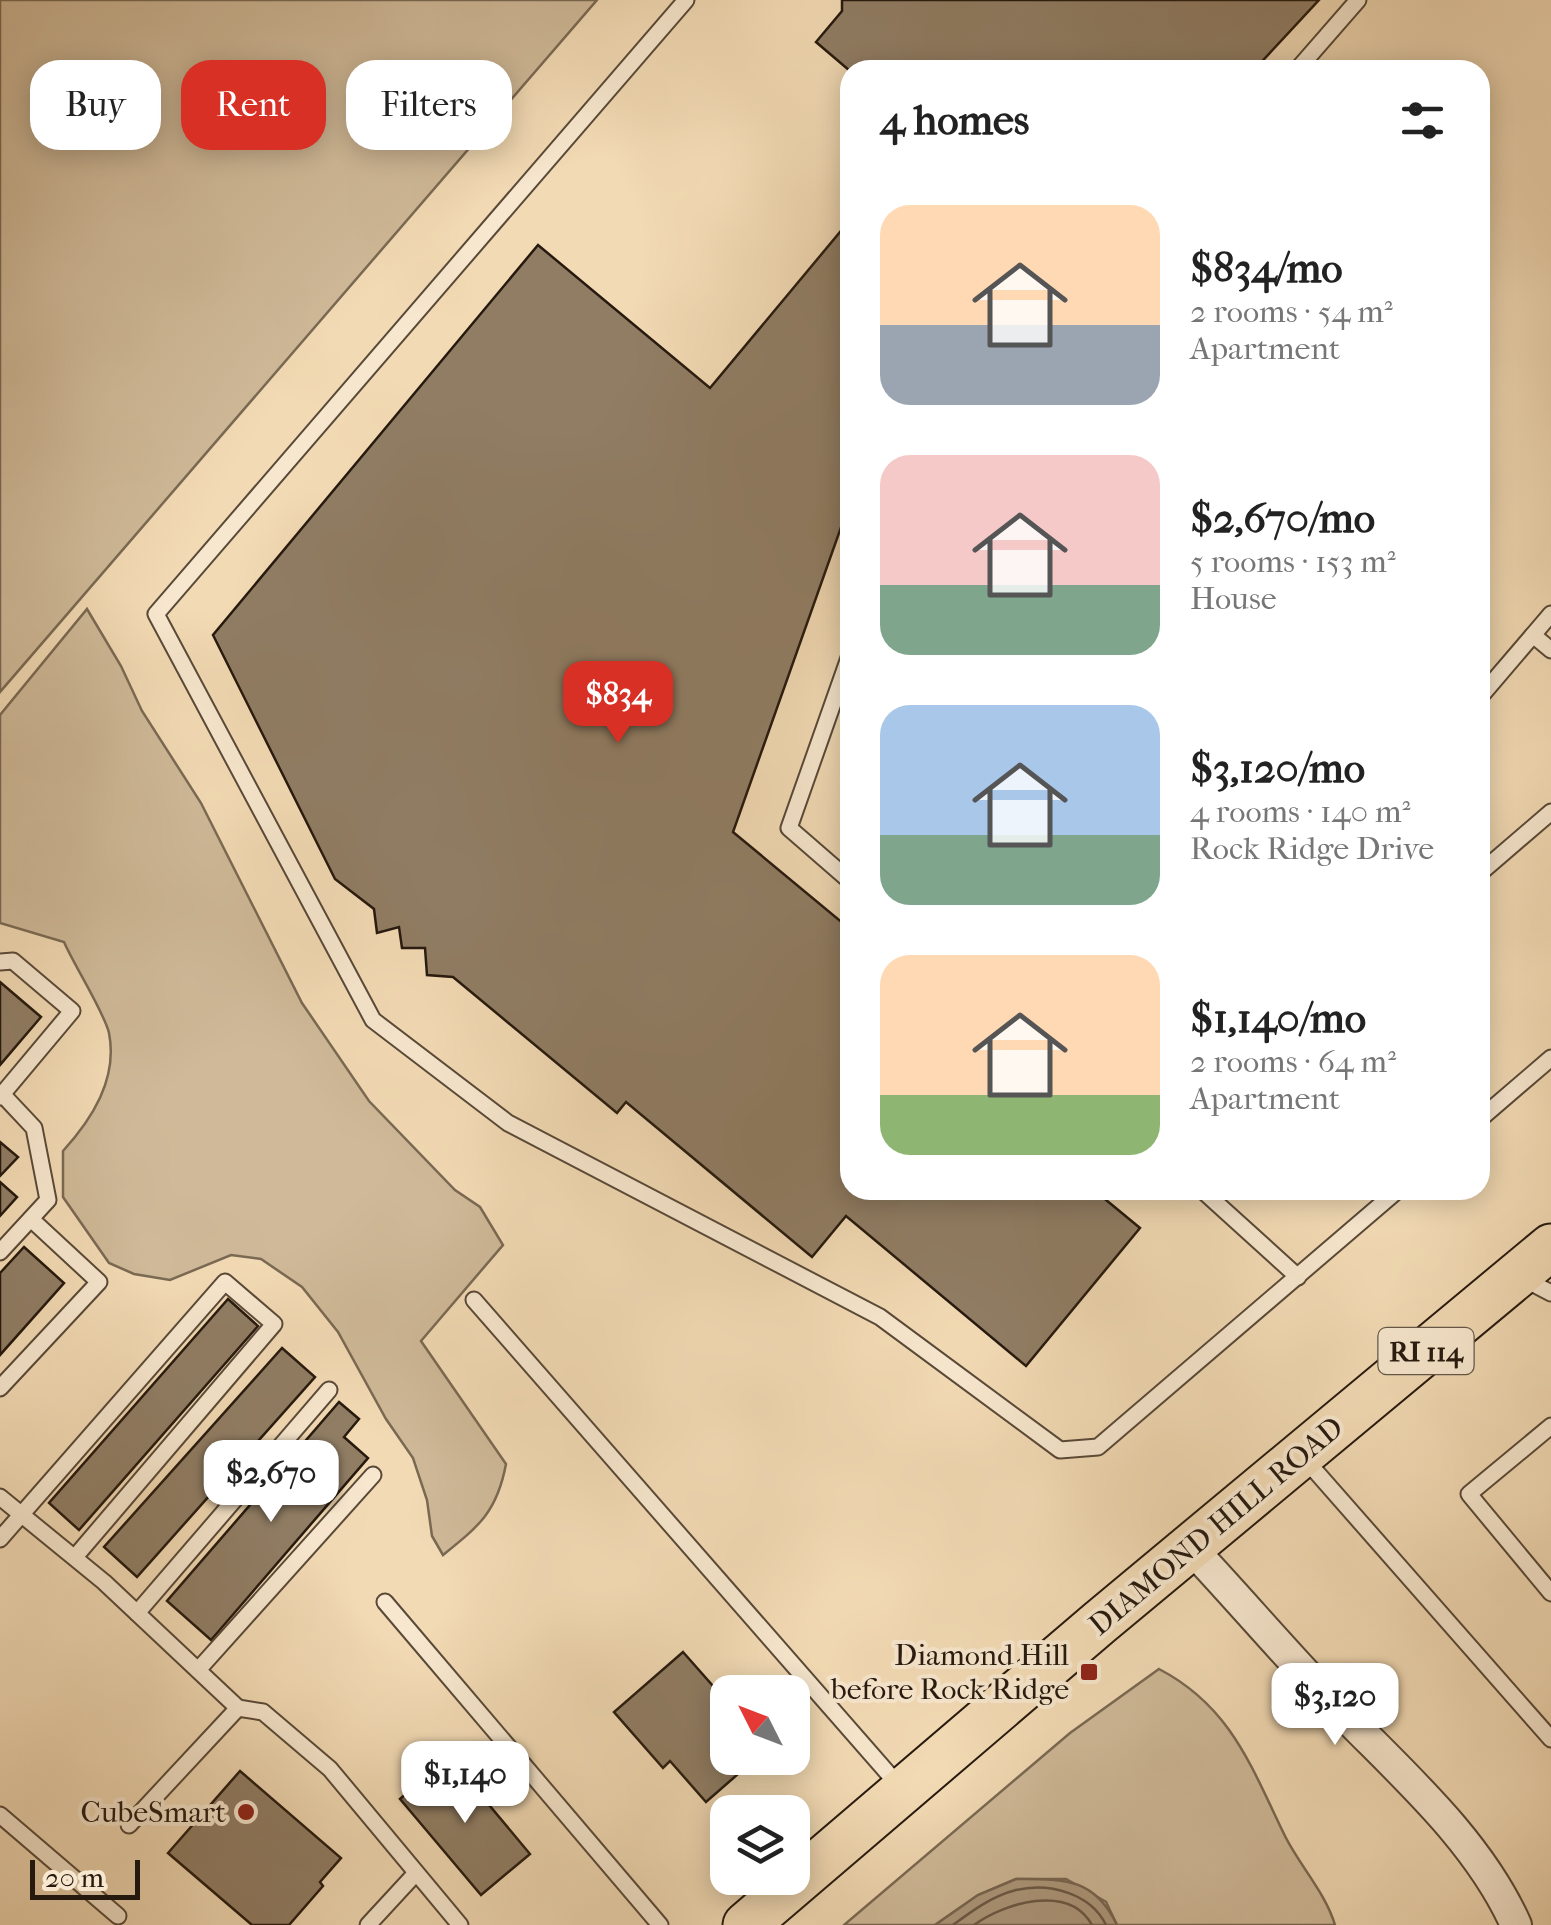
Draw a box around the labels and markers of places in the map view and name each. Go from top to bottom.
pin: $834 [559,661,677,746]
pin: $2,670 [190,1440,352,1525]
place label: Diamond Hill before Rock Ridge [830,1638,1069,1707]
marker: Diamond Hill before Rock Ridge [1078,1661,1100,1683]
pin: $3,120 [1254,1663,1416,1748]
pin: $1,140 [384,1741,546,1826]
place label: CubeSmart [80,1795,226,1830]
marker: CubeSmart [235,1801,257,1823]

